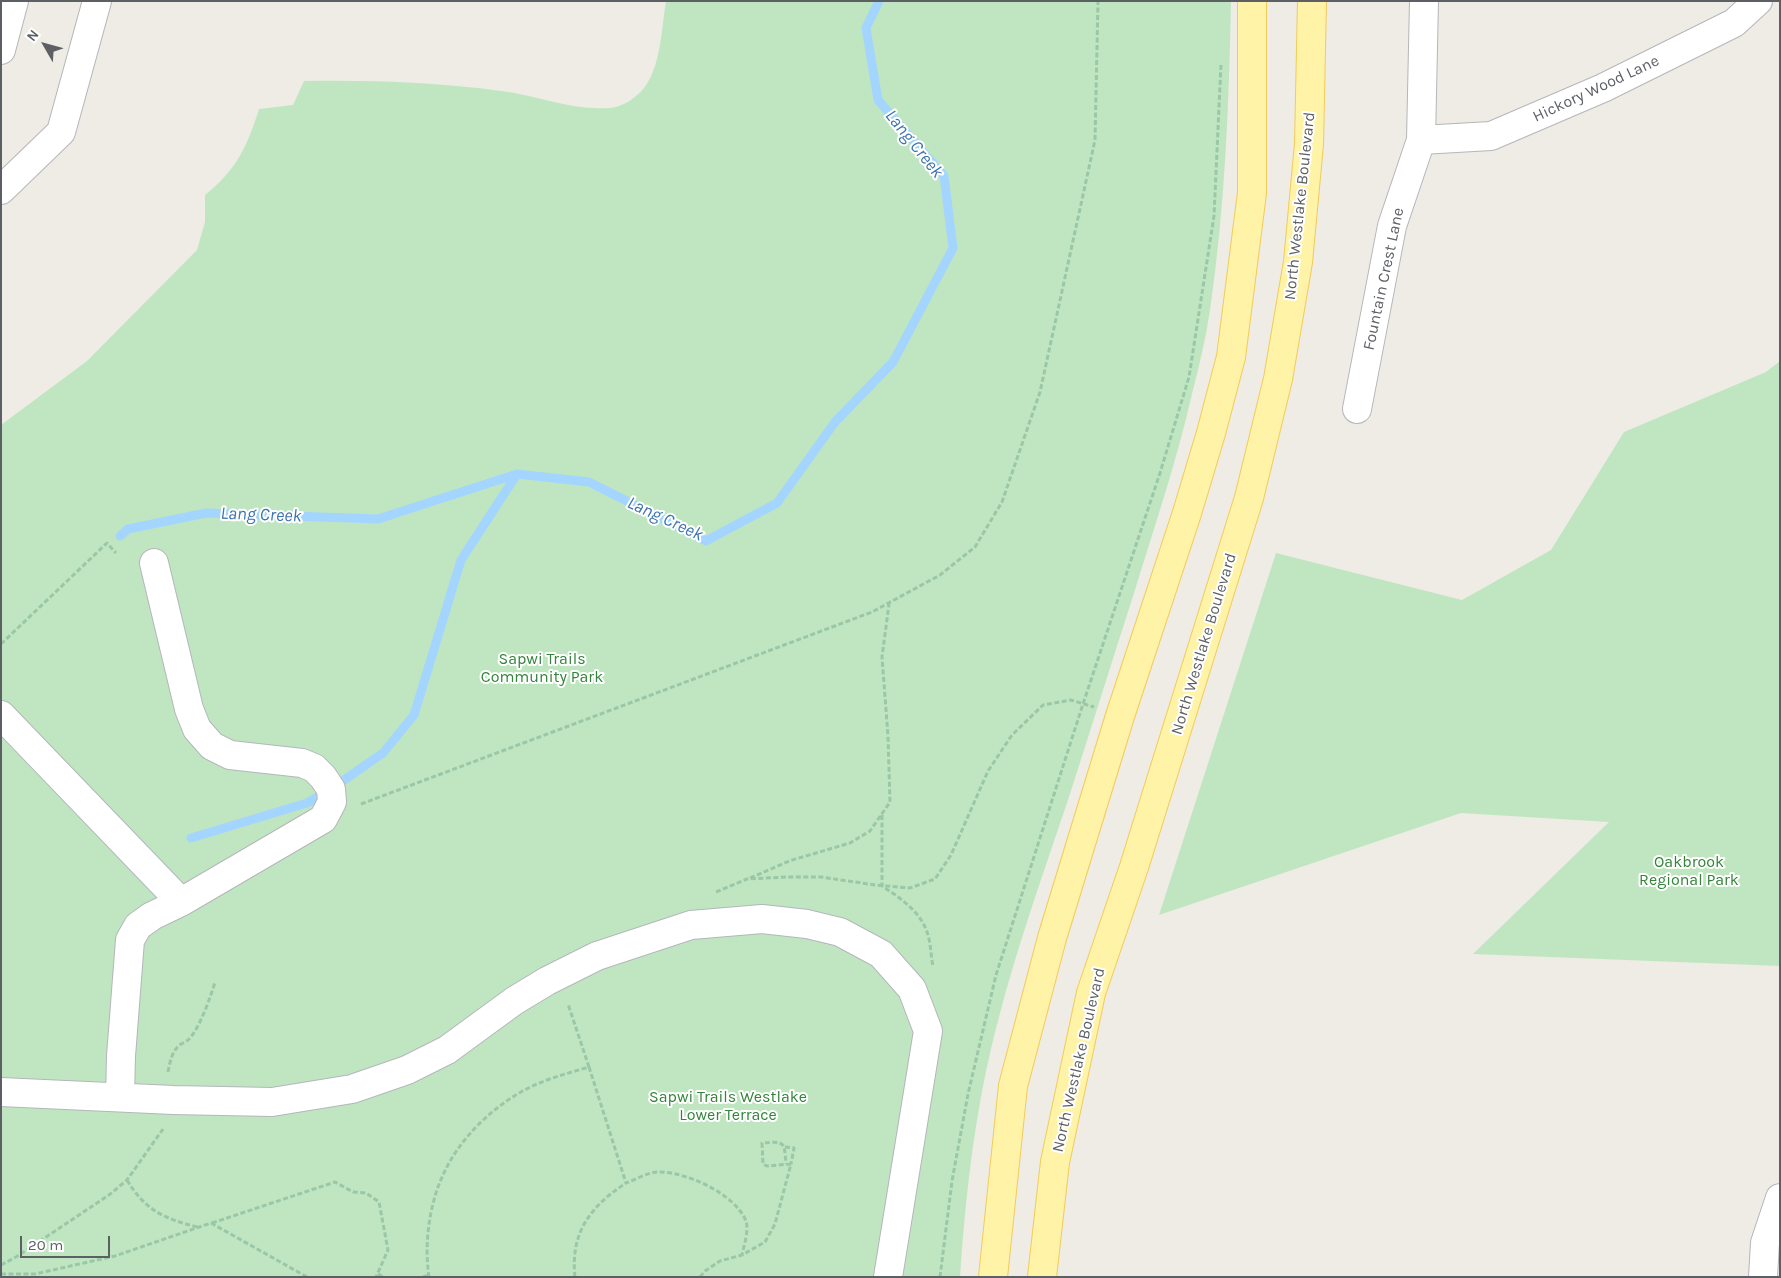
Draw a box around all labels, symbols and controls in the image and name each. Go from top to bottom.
north arrow [20,20,70,70]
text: N [23,26,43,45]
street label: Hickory Wood Lane [1530,51,1662,127]
water label: Lang Creek [880,106,948,182]
street label: North Westlake Boulevard [1281,111,1319,301]
street label: Fountain Crest Lane [1360,206,1408,352]
water label: Lang Creek [624,492,706,546]
water label: Lang Creek [220,503,302,527]
street label: North Westlake Boulevard [1167,551,1241,737]
park label: Sapwi Trails Community Park [481,649,603,687]
park label: Oakbrook Regional Park [1639,852,1739,890]
street label: North Westlake Boulevard [1048,966,1110,1154]
park label: Sapwi Trails Westlake Lower Terrace [649,1087,807,1125]
scale bar [22,1226,112,1258]
text: 20 m [28,1236,63,1254]

